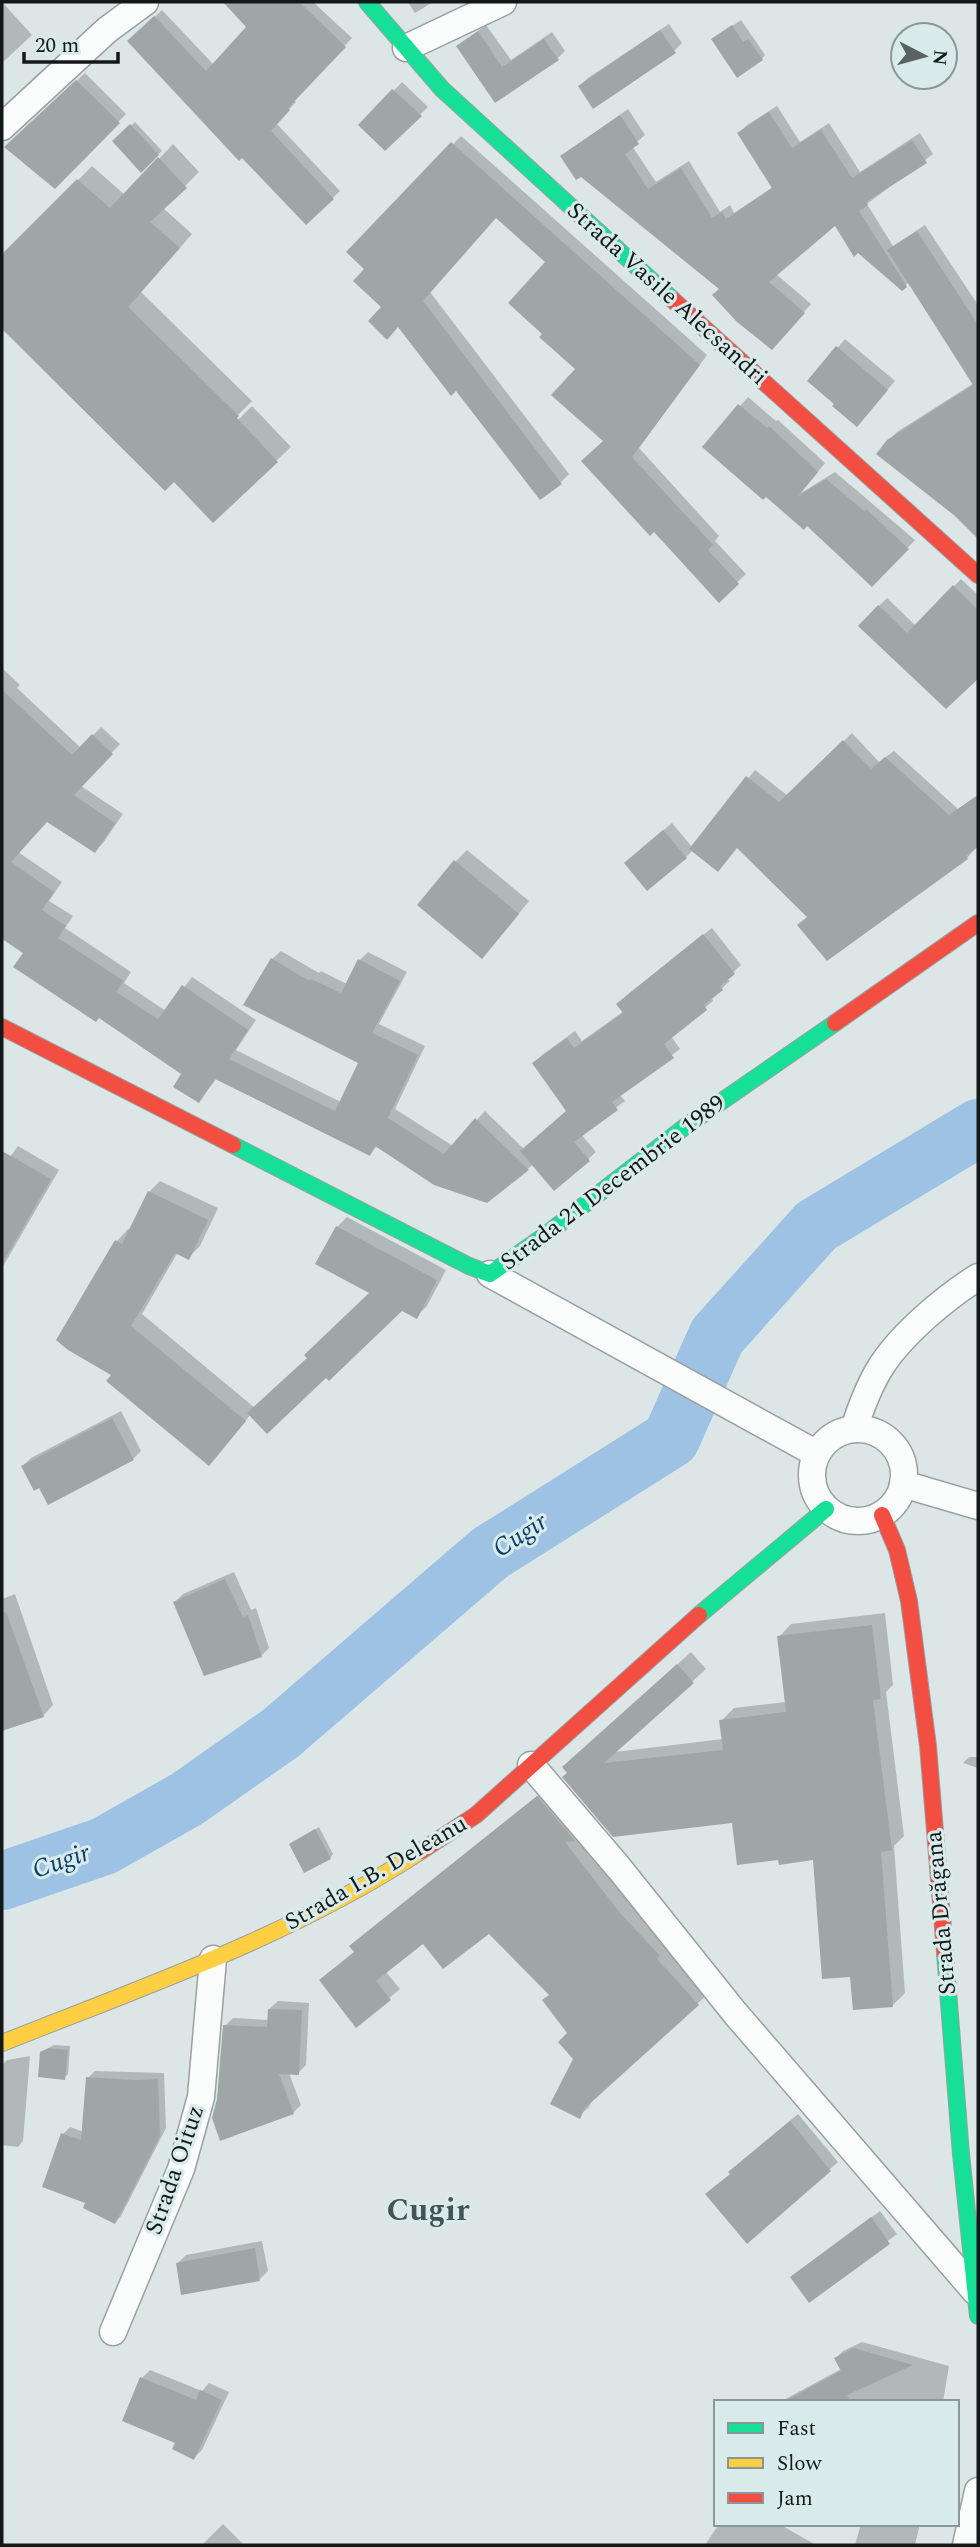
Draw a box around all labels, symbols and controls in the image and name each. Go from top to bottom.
scale bar [24,21,119,65]
north arrow [889,21,959,91]
text: 20 m [35,30,79,62]
text: N [924,48,955,67]
street label: Strada Vasile Alecsandri [558,194,776,394]
street label: Strada 21 Decembrie 1989 [493,1086,733,1280]
water label: Cugir [484,1502,556,1568]
street label: Strada I.B. Deleanu [278,1806,474,1940]
street label: Strada Drăgana [916,1829,966,1997]
water label: Cugir [27,1832,96,1890]
street label: Strada Oituz [136,2100,214,2240]
district label: Cugir [386,2186,470,2235]
legend [714,2400,959,2526]
text: Fast [777,2413,816,2445]
text: Slow [777,2448,823,2480]
text: Jam [777,2483,813,2515]

